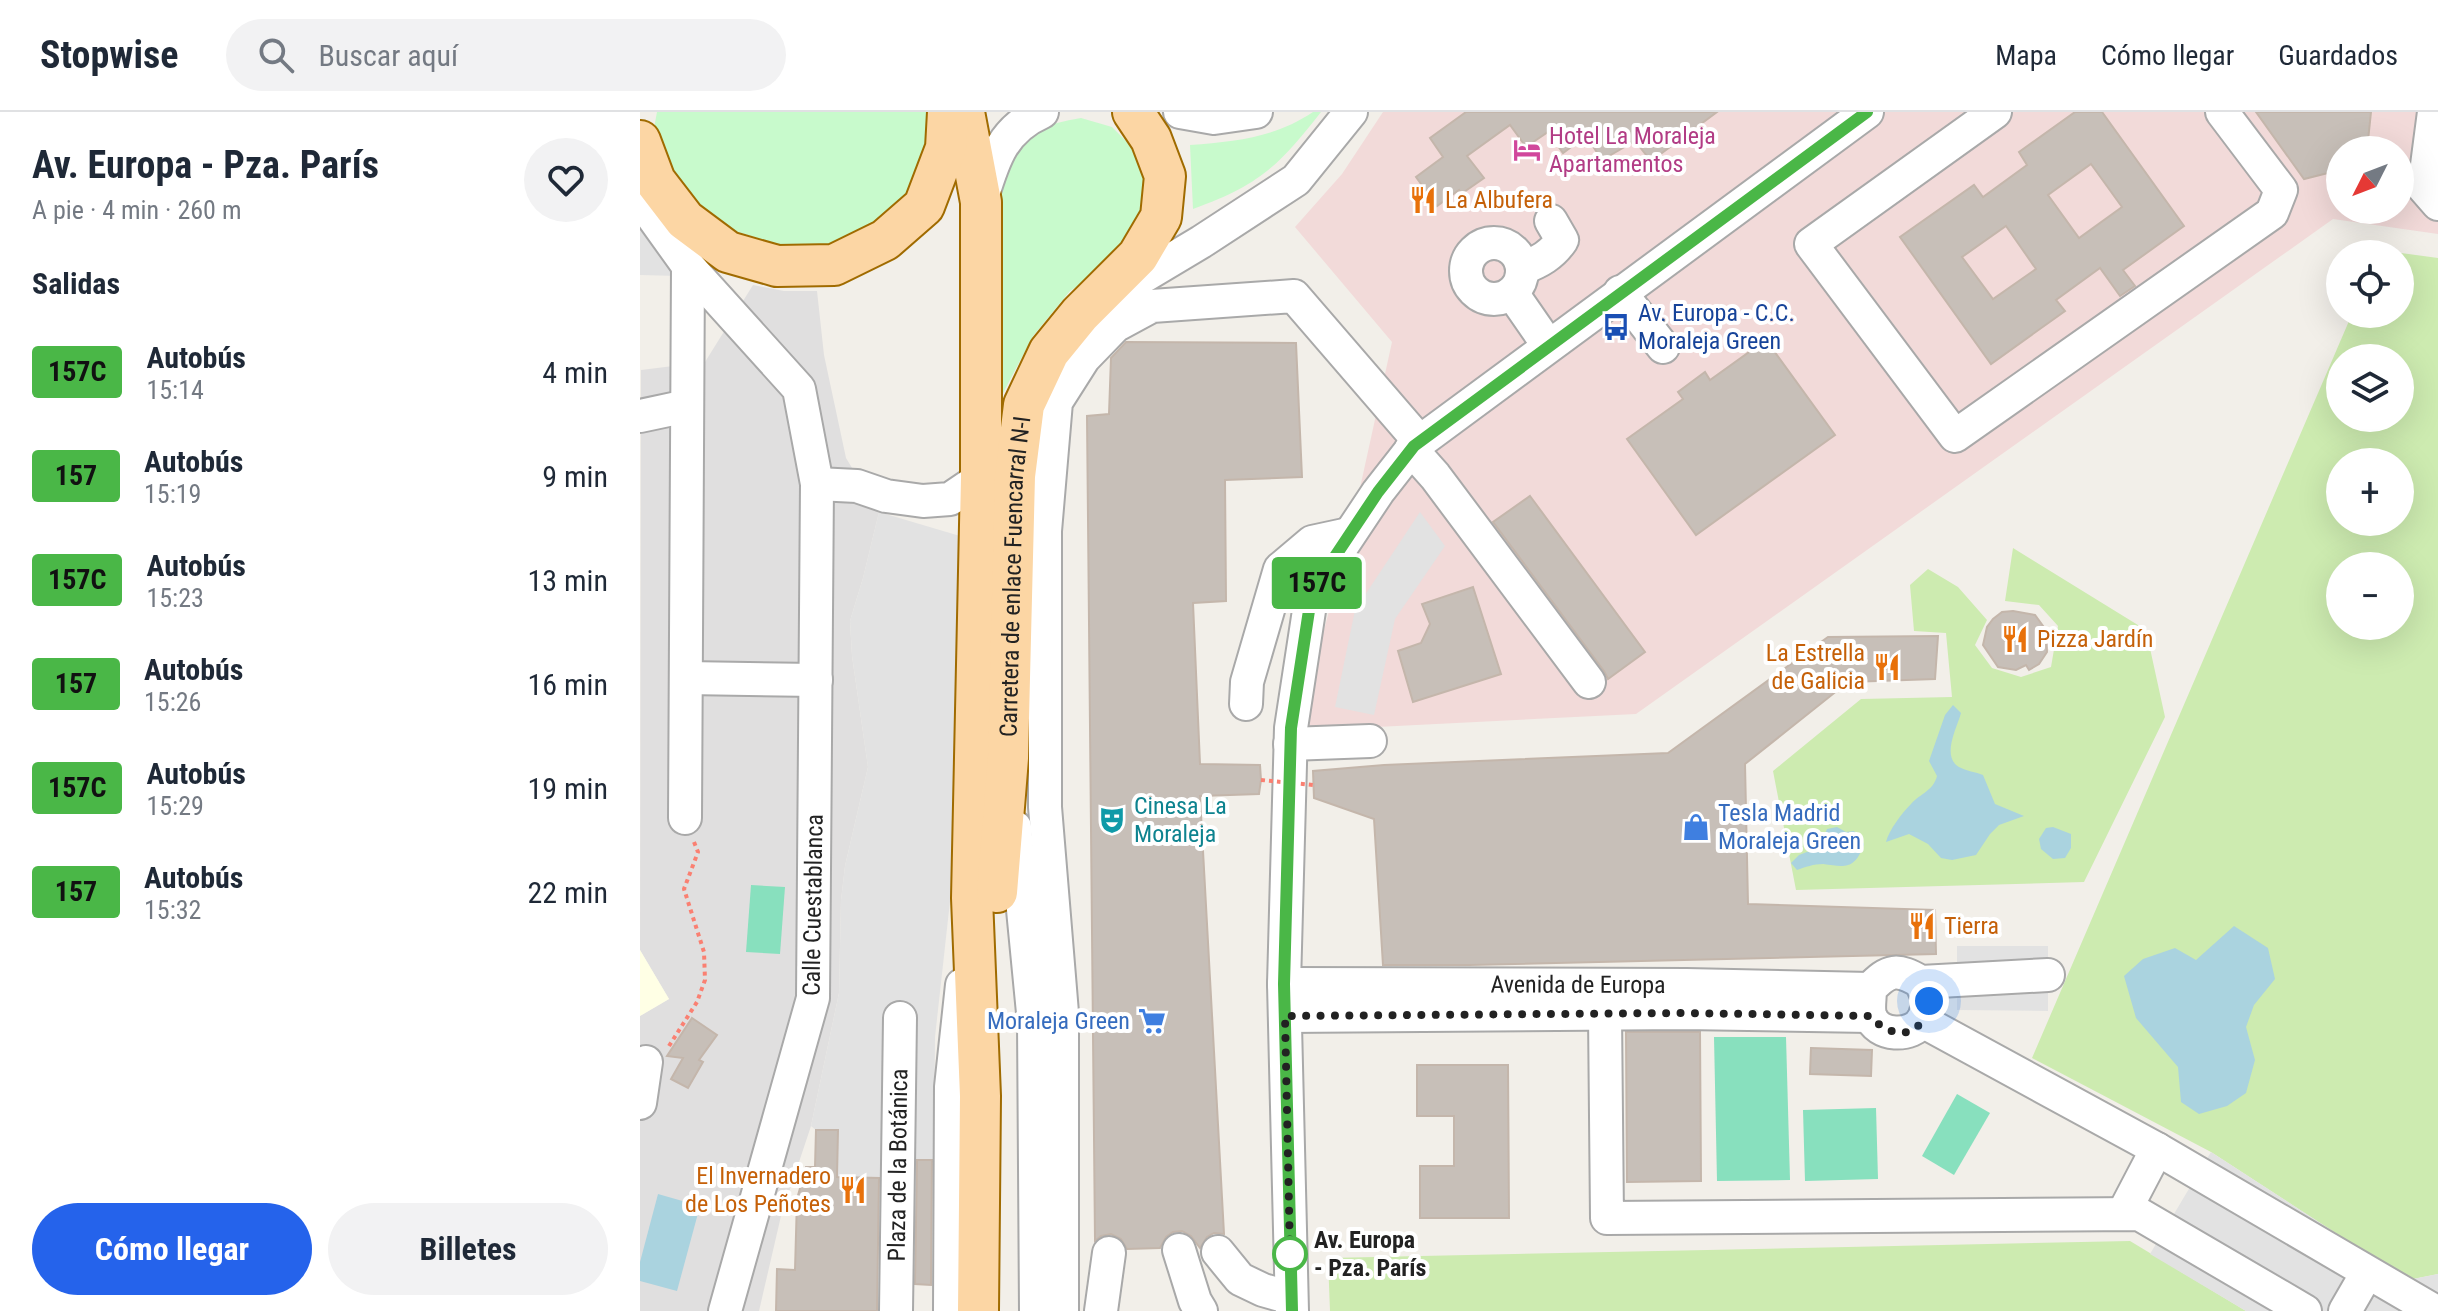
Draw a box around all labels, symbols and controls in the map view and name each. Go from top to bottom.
search box [226,19,786,91]
text: Stopwise [40,33,178,77]
icon: search [254,33,298,77]
text: Buscar aquí [318,38,458,73]
text: Mapa [1995,39,2057,72]
text: Cómo llegar [2101,39,2234,72]
text: Guardados [2278,39,2398,72]
place label: Hotel La Moraleja Apartamentos [1549,122,1716,178]
hotel icon: Hotel La Moraleja Apartamentos [1512,135,1542,165]
north arrow [2326,136,2414,224]
map controls [2326,136,2414,640]
button: heart [524,138,608,222]
text: Av. Europa - Pza. París [32,143,379,187]
restaurant icon: La Albufera [1408,185,1438,215]
place label: La Albufera [1445,186,1553,214]
text: A pie · 4 min · 260 m [32,195,241,225]
button: locate [2326,240,2414,328]
text: Salidas [32,266,120,301]
place label: Av. Europa - C.C. Moraleja Green [1638,299,1795,355]
bus stop icon: Av. Europa - C.C. Moraleja Green [1601,312,1631,342]
text: Autobús [146,340,246,375]
button: layers [2326,344,2414,432]
text: 157C [48,355,106,388]
text: 4 min [542,355,608,390]
text: 15:14 [146,375,204,405]
street label: Carretera de enlace Fuencarral N-I [995,415,1036,737]
text: Autobús [144,444,243,479]
button: + [2326,448,2414,536]
text: 157 [55,459,97,492]
text: 9 min [542,459,608,494]
text: 15:19 [144,479,201,509]
text: Autobús [146,548,246,583]
button: − [2326,552,2414,640]
line badge: 157C [1261,557,1373,609]
text: 157C [48,563,106,596]
text: 13 min [527,563,608,598]
text: 157C [1288,566,1346,599]
text: 15:23 [146,583,204,613]
restaurant icon: Pizza Jardín [2000,624,2030,654]
place label: Pizza Jardín [2037,625,2153,653]
place label: La Estrella de Galicia [1766,639,1865,695]
text: Autobús [144,652,243,687]
restaurant icon: La Estrella de Galicia [1872,652,1902,682]
text: 157 [55,667,97,700]
text: 16 min [527,667,608,702]
text: 15:26 [144,687,201,717]
text: Autobús [146,756,246,791]
text: 157C [48,771,106,804]
text: 19 min [527,771,608,806]
text: 15:29 [146,791,204,821]
place label: Cinesa La Moraleja [1134,792,1227,848]
place label: Tesla Madrid Moraleja Green [1718,799,1861,855]
theatre icon: Cinesa La Moraleja [1097,805,1127,835]
shop icon: Tesla Madrid Moraleja Green [1681,812,1711,842]
street label: Calle Cuestablanca [797,814,829,996]
text: Autobús [144,860,243,895]
text: 157 [55,875,97,908]
text: 22 min [527,875,608,910]
text: 15:32 [144,895,201,925]
restaurant icon: Tierra [1907,911,1937,941]
place label: Tierra [1944,912,1999,940]
street label: Avenida de Europa [1490,971,1666,999]
your location [1909,981,1949,1021]
supermarket icon: Moraleja Green [1137,1006,1167,1036]
place label: Moraleja Green [987,1007,1130,1035]
street label: Plaza de la Botánica [883,1069,913,1261]
place label: El Invernadero de Los Peñotes [685,1162,831,1218]
restaurant icon: El Invernadero de Los Peñotes [838,1175,868,1205]
button: Cómo llegar [32,1203,312,1295]
button: Billetes [328,1203,608,1295]
place label: Av. Europa - Pza. París [1314,1226,1427,1282]
marker: Av. Europa - Pza. París [1273,1237,1307,1271]

